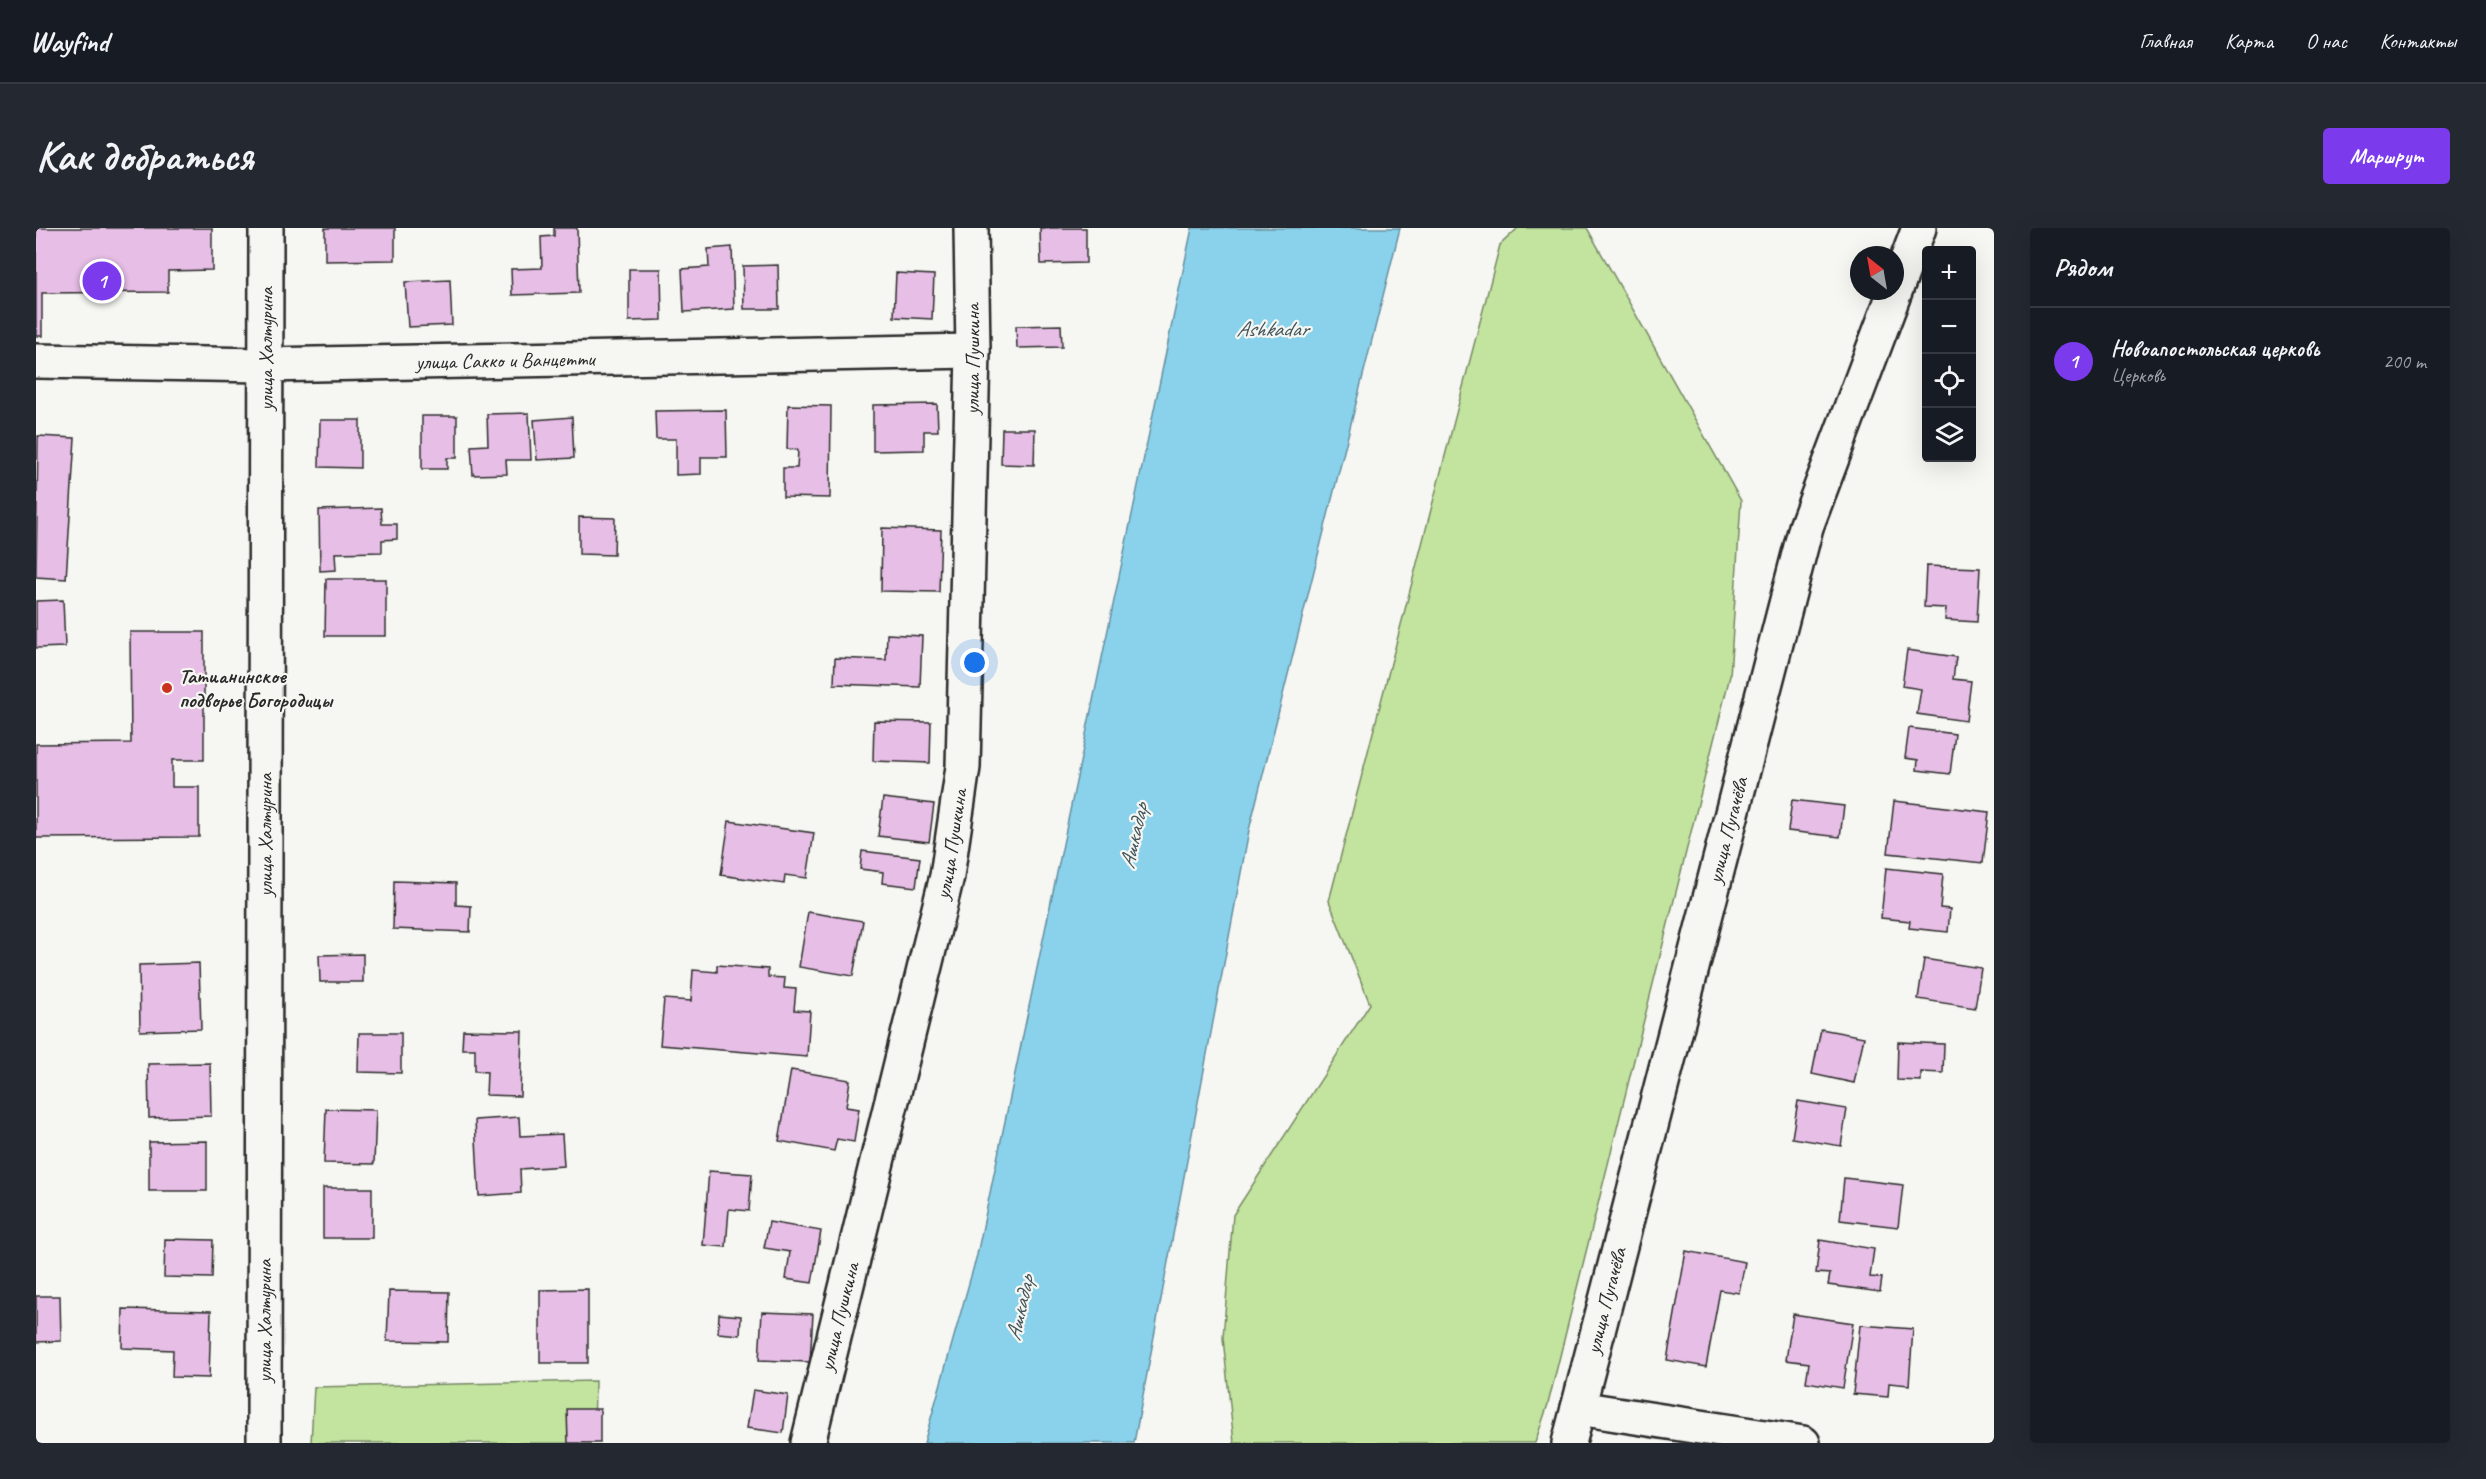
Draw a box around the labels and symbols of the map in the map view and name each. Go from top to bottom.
north arrow [1850,246,1904,300]
pin: 1 [82,259,122,304]
street label: улица Халтурина [253,285,279,413]
street label: улица Пушкина [958,301,986,417]
water label: Ashkadar [1236,315,1311,343]
street label: улица Сакко и Ванцетти [413,345,597,375]
your location [960,648,989,677]
place label: Татианинское подворье Богородицы [179,663,335,713]
marker: Татианинское подворье Богородицы [160,681,174,695]
street label: улица Халтурина [252,771,278,899]
street label: улица Пугачёва [1701,773,1754,888]
street label: улица Пушкина [928,785,973,904]
water label: Ашкадар [1113,798,1156,871]
street label: улица Пугачёва [1579,1243,1632,1358]
street label: улица Халтурина [251,1257,277,1385]
street label: улица Пушкина [813,1257,865,1376]
water label: Ашкадар [999,1270,1042,1343]

